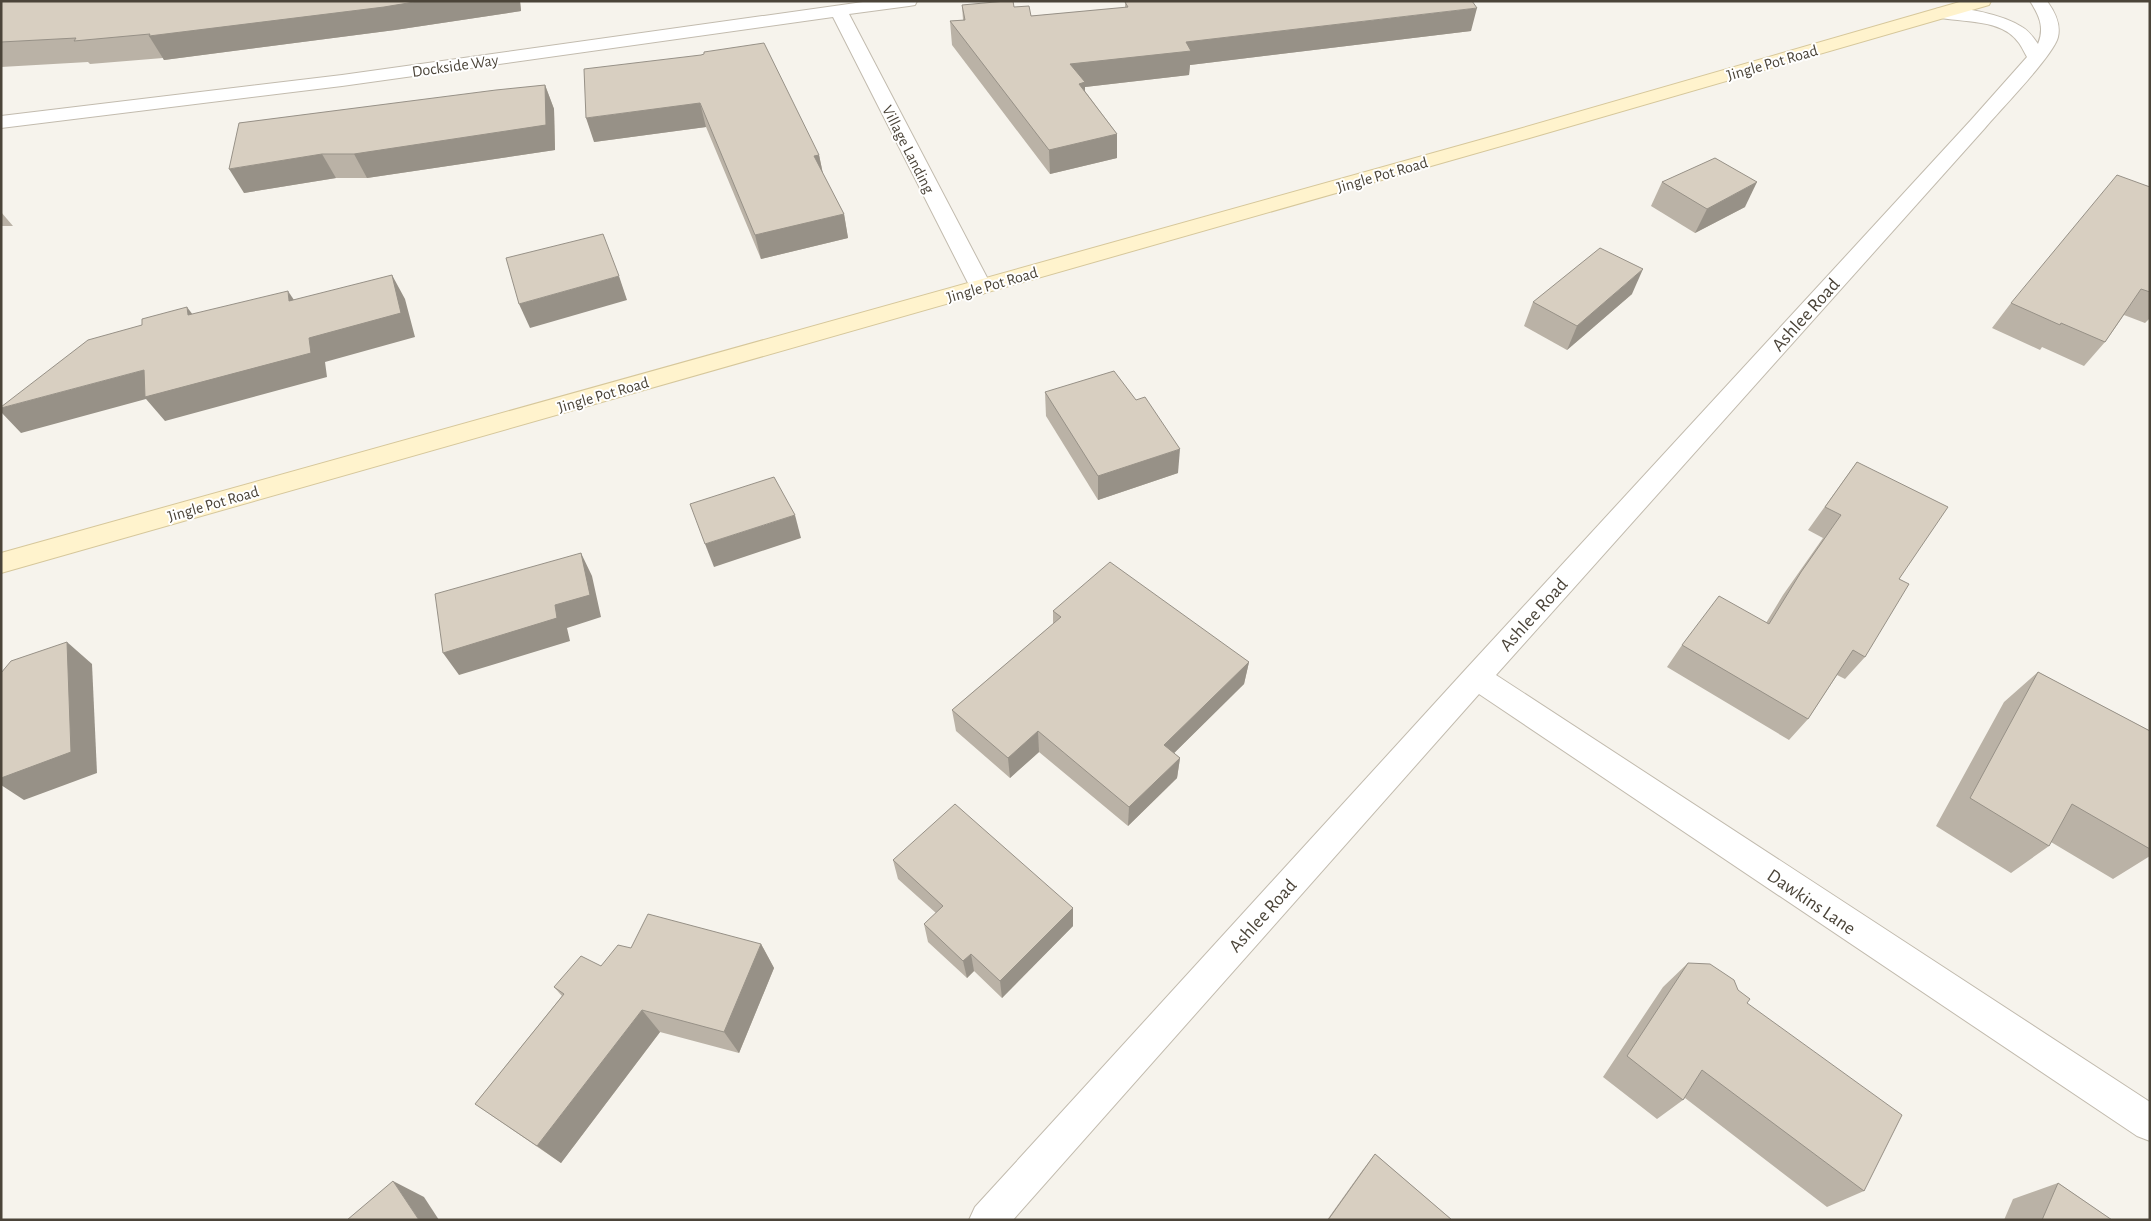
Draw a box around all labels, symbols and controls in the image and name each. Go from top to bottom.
street label: Jingle Pot Road [1725,42,1820,84]
street label: Dockside Way [411,52,500,81]
street label: Village Landing [879,103,937,196]
street label: Jingle Pot Road [1335,154,1430,196]
street label: Jingle Pot Road [945,264,1040,306]
street label: Ashlee Road [1769,275,1844,355]
street label: Jingle Pot Road [556,374,651,416]
street label: Jingle Pot Road [166,483,261,525]
street label: Ashlee Road [1497,575,1572,655]
street label: Dawkins Lane [1764,866,1859,939]
street label: Ashlee Road [1226,876,1301,956]

